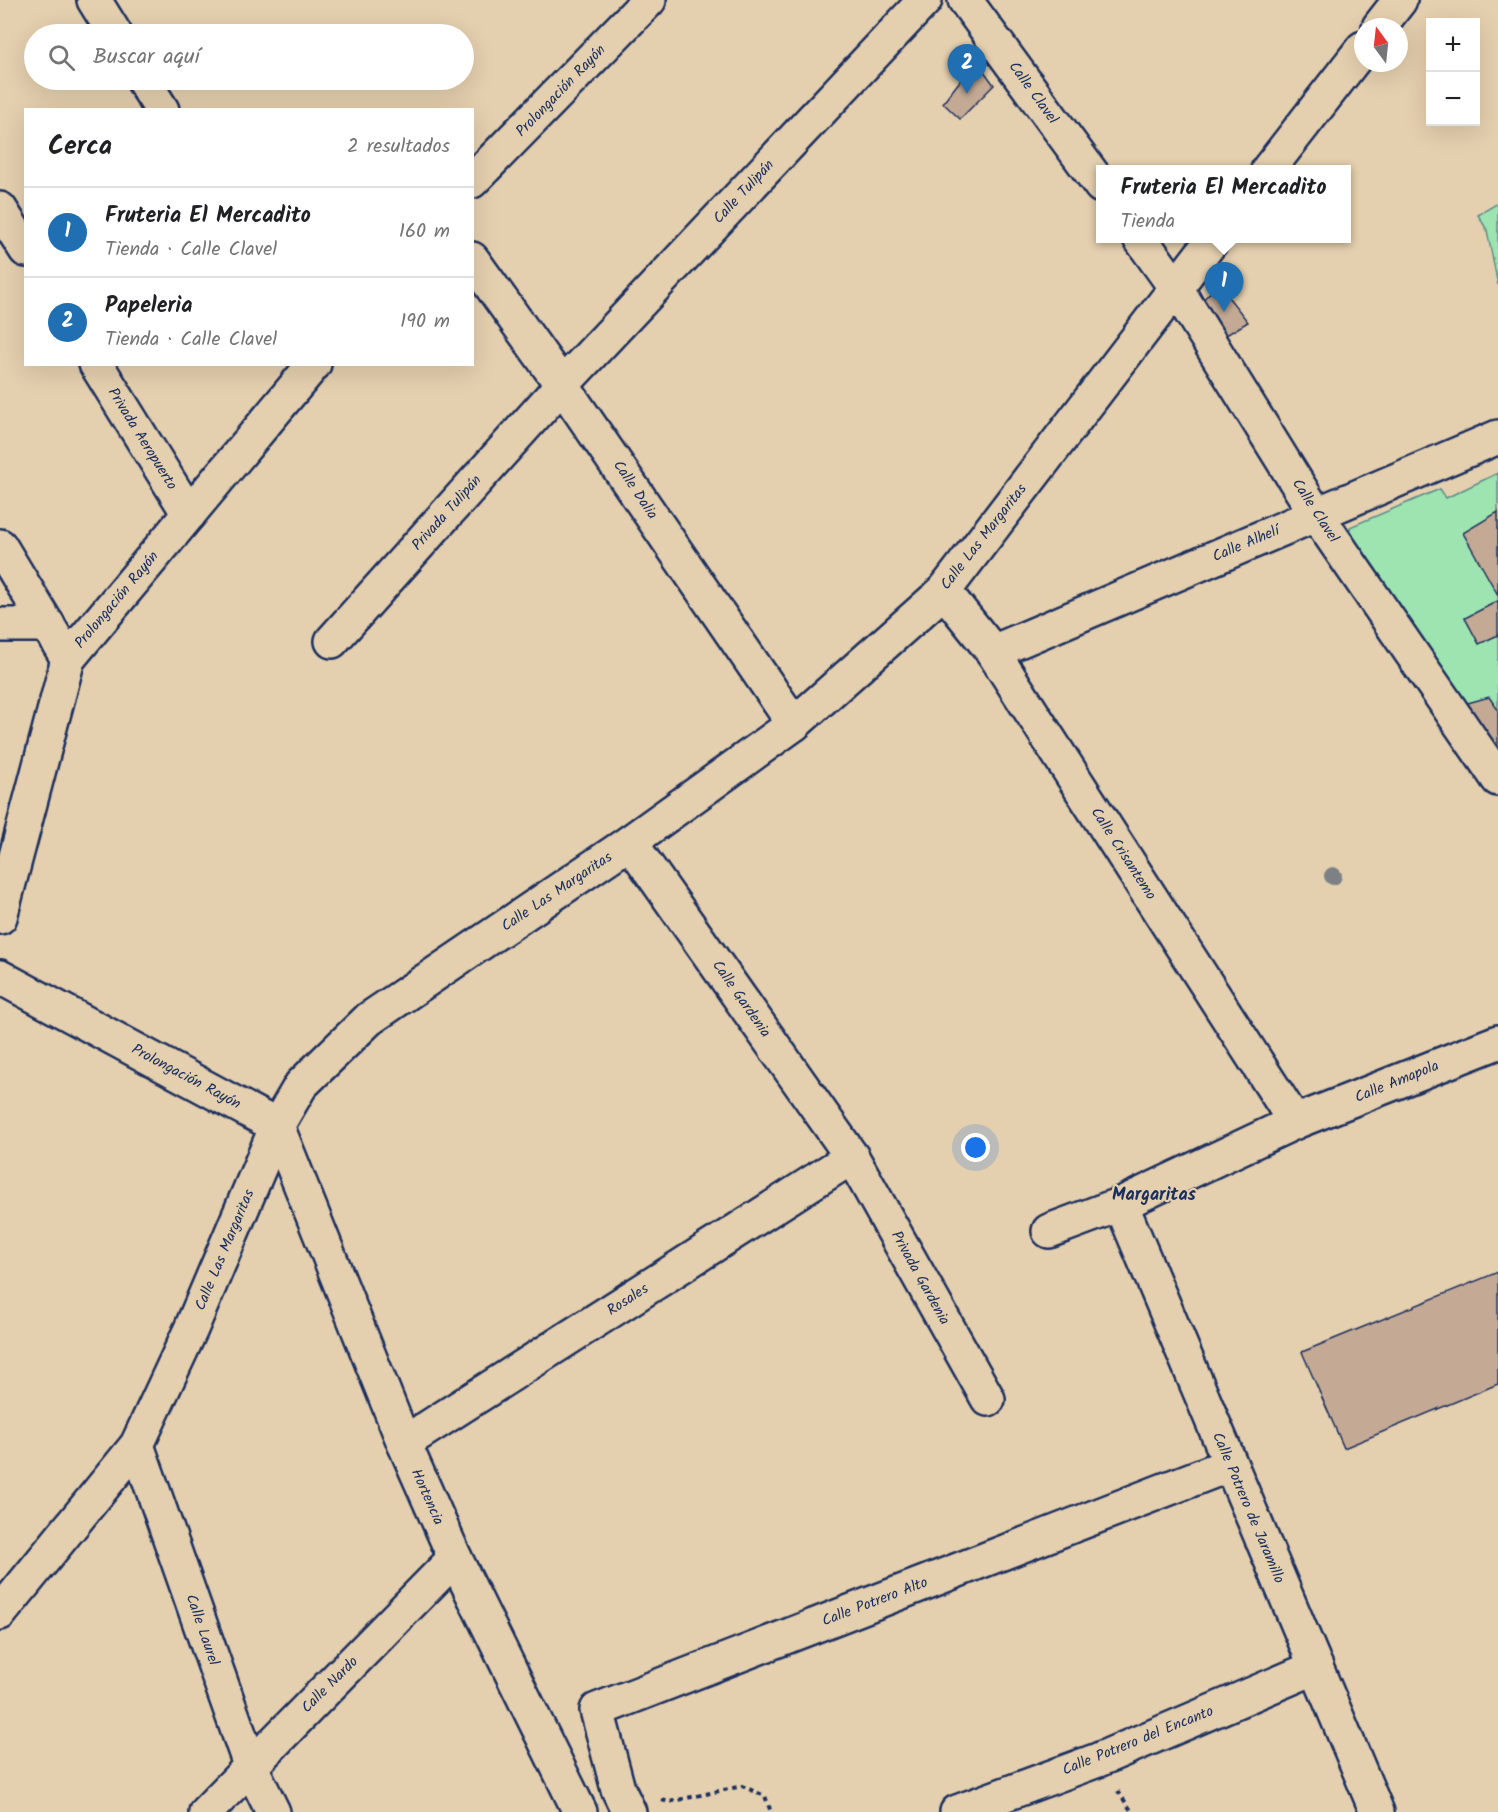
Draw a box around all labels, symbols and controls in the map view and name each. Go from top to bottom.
north arrow [1354,18,1408,72]
map controls [1426,18,1480,126]
button: + [1426,18,1480,72]
search box [24,24,474,90]
street label: Prolongación Rayón [510,39,612,143]
text: Buscar aquí [93,40,200,75]
icon: search [45,41,78,74]
pin: 2 [948,44,986,94]
street label: Calle Clavel [1002,57,1064,130]
button: − [1426,72,1480,126]
text: Cerca [48,126,112,168]
text: 2 resultados [347,131,450,163]
street label: Calle Tulipán [708,154,780,230]
popup [1096,165,1351,243]
text: Fruteria El Mercadito [1121,171,1326,206]
text: Fruteria El Mercadito [105,199,311,234]
text: Tienda [1121,206,1175,238]
text: 1 [64,216,71,248]
text: 160 m [399,216,450,248]
text: Tienda · Calle Clavel [105,234,277,266]
pin: 1 [1204,262,1244,312]
text: Papeleria [105,289,192,324]
text: 2 [62,306,73,338]
text: 190 m [400,306,450,338]
text: Tienda · Calle Clavel [105,324,277,356]
street label: Privada Aeropuerto [101,383,183,495]
street label: Calle Dalia [606,455,664,525]
street label: Privada Tulipán [406,470,488,556]
street label: Calle Clavel [1285,474,1345,548]
street label: Calle Las Margaritas [935,478,1034,595]
street label: Calle Alhelí [1209,518,1286,569]
street label: Prolongación Rayón [69,546,165,654]
street label: Calle Crisantemo [1084,803,1162,905]
street label: Calle Las Margaritas [497,845,618,938]
street label: Calle Gardenia [705,955,777,1043]
street label: Prolongación Rayón [127,1038,245,1116]
street label: Calle Amapola [1351,1054,1443,1110]
your location [961,1133,990,1162]
district label: Margaritas [1112,1181,1197,1210]
street label: Calle Las Margaritas [189,1185,262,1314]
street label: Privada Gardenia [884,1226,956,1330]
street label: Rosales [602,1277,654,1323]
street label: Calle Potrero de Jaramillo [1205,1429,1291,1588]
street label: Hortencia [404,1465,450,1529]
street label: Calle Potrero Alto [819,1571,932,1633]
street label: Calle Laurel [179,1591,225,1669]
street label: Calle Nardo [296,1651,364,1719]
street label: Calle Potrero del Encanto [1059,1700,1217,1782]

